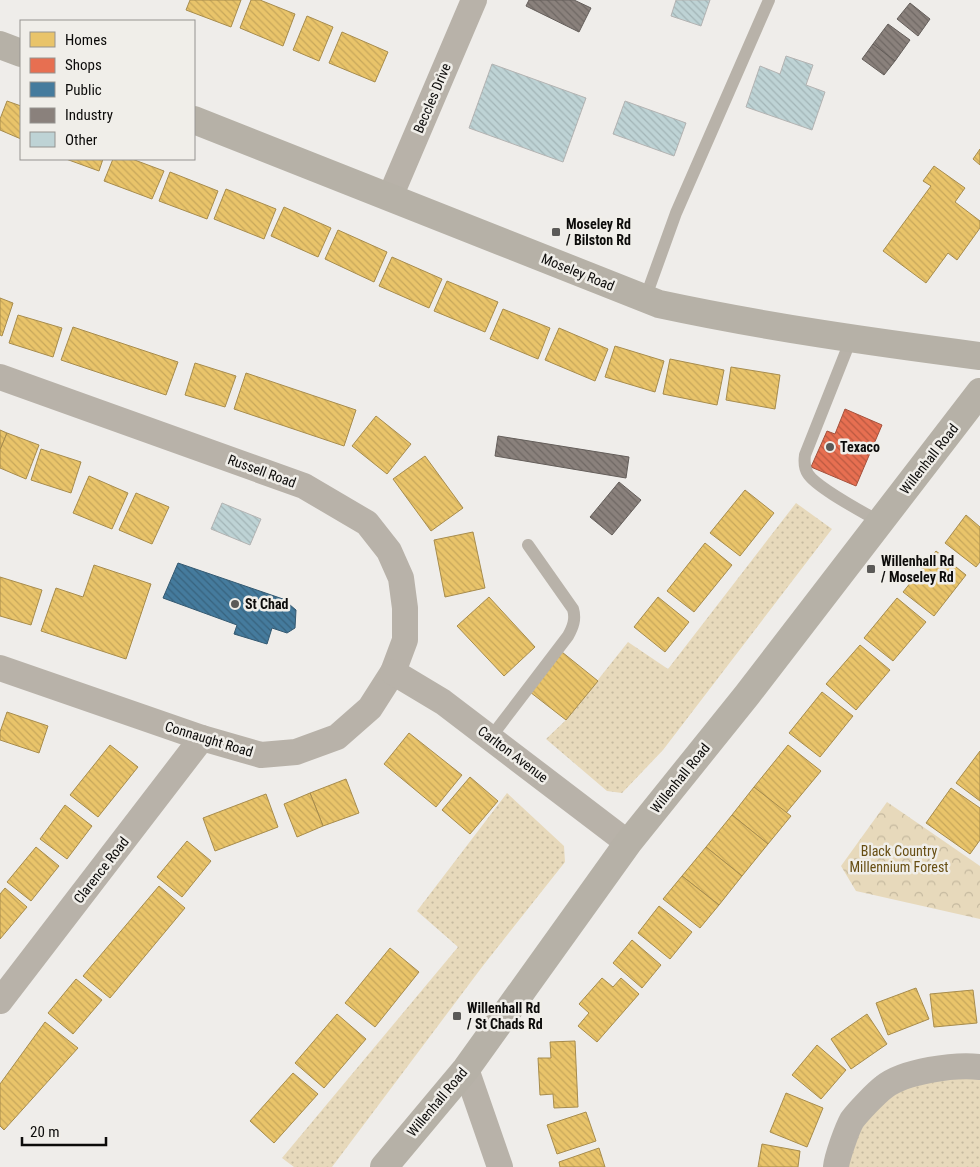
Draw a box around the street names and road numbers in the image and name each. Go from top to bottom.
street label: Beccles Drive [410,60,454,135]
street label: Moseley Road [539,250,617,294]
street label: Willenhall Road [897,421,961,497]
street label: Russell Road [226,451,298,491]
street label: Connaught Road [163,718,255,760]
street label: Carlton Avenue [475,722,551,786]
street label: Willenhall Road [647,740,713,816]
street label: Clarence Road [70,834,132,906]
street label: Willenhall Road [404,1064,470,1140]

